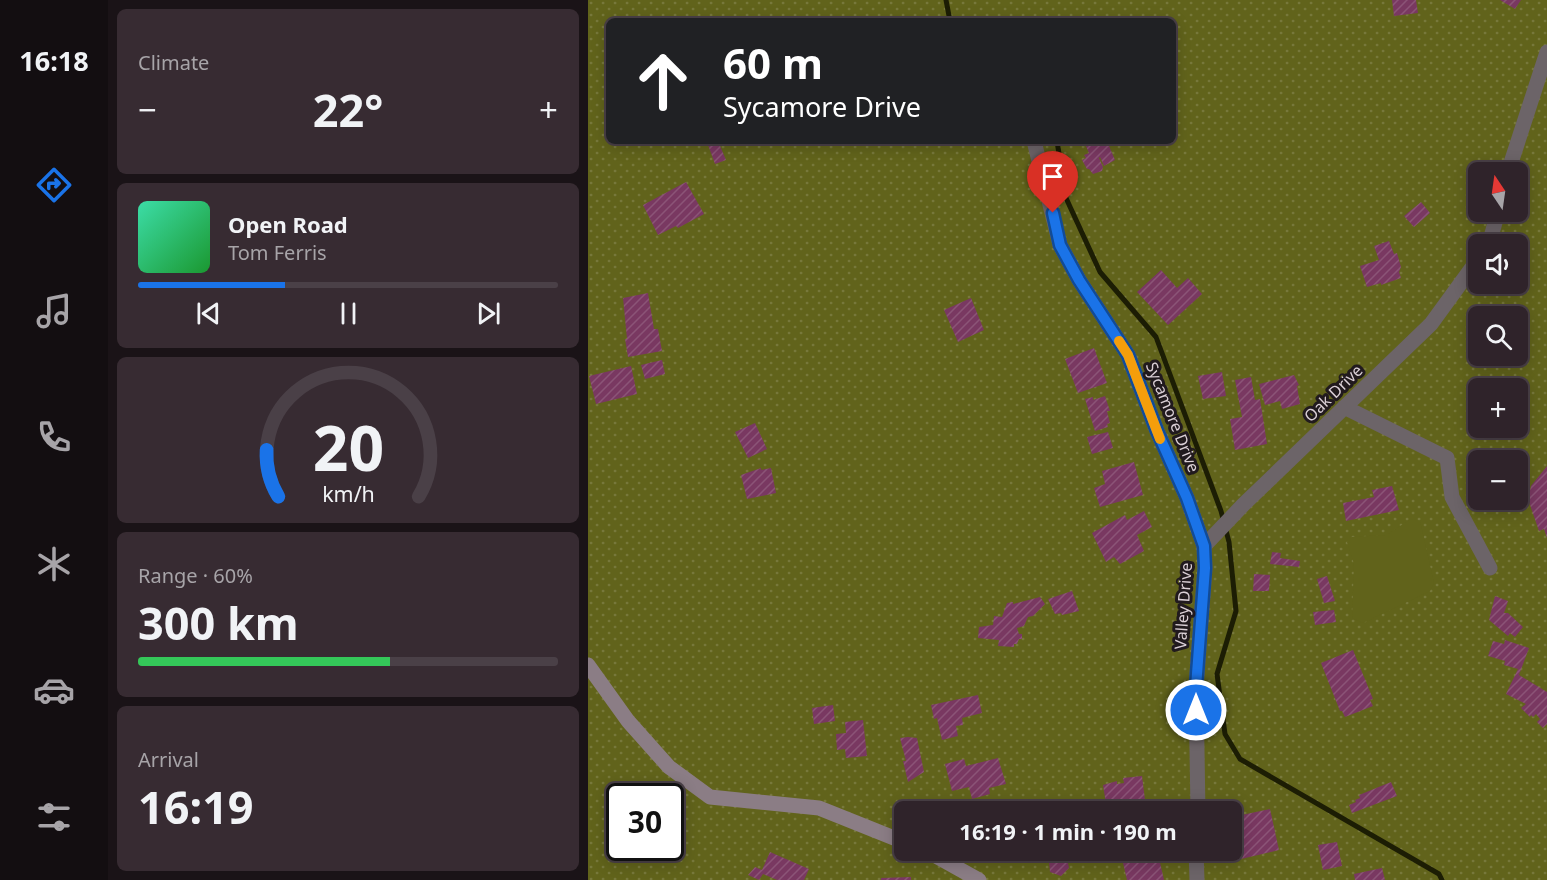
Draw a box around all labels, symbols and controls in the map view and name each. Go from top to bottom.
text: 60 m [723,34,823,91]
text: 16:18 [19,42,89,79]
icon: ahead [624,42,702,120]
text: Climate [138,49,209,76]
text: 22° [313,79,383,140]
text: − [138,87,157,132]
text: + [539,87,558,132]
text: Sycamore Drive [723,88,921,125]
pin [1027,151,1078,213]
icon: arrive [1036,160,1069,193]
north arrow [1468,162,1528,222]
map controls [1468,162,1528,510]
icon: directions [33,164,75,206]
text: Open Road [228,209,348,239]
button: sound [1468,234,1528,294]
text: Tom Ferris [228,239,327,266]
icon: music [33,290,75,332]
icon: previous [192,297,225,330]
icon: pause [332,297,365,330]
icon: next [472,297,505,330]
button: search [1468,306,1528,366]
street label: Sycamore Drive [1141,359,1205,475]
street label: Oak Drive [1299,359,1367,427]
button: + [1468,378,1528,438]
text: 20 [312,404,384,489]
icon: phone [33,416,75,458]
button: − [1468,450,1528,510]
text: km/h [322,479,374,508]
icon: climate [33,543,75,585]
text: Range · 60% [138,562,253,589]
street label: Valley Drive [1169,562,1197,650]
text: 300 km [138,592,299,653]
icon: car [33,669,75,711]
position arrow [1164,678,1228,742]
text: Arrival [138,746,199,773]
text: 16:19 [138,776,254,837]
speed limit sign: 30 [606,783,684,861]
icon: filters [33,796,75,838]
text: 16:19 · 1 min · 190 m [959,816,1177,846]

